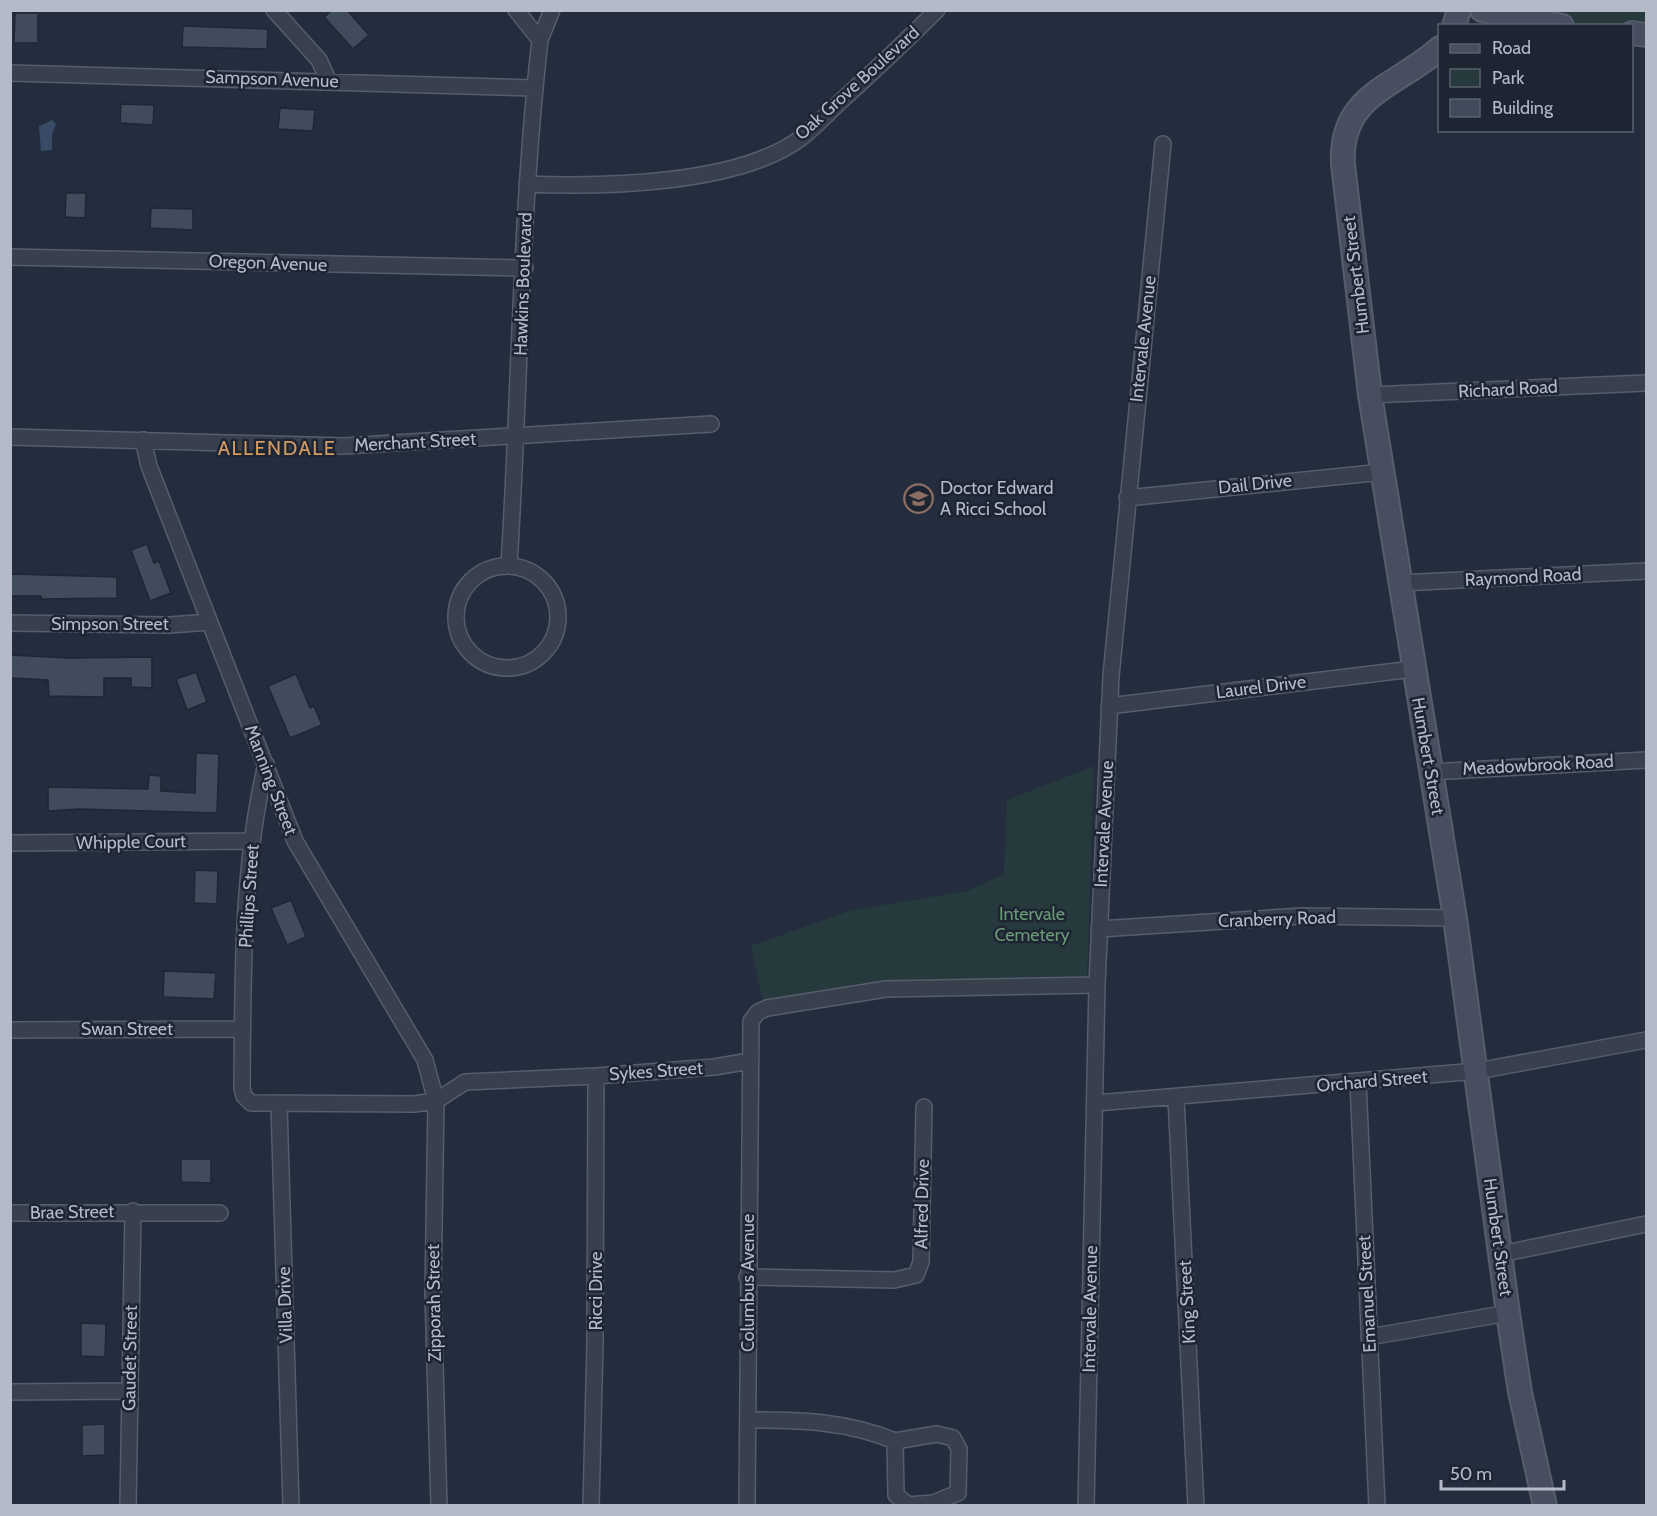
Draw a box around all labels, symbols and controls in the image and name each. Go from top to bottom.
street label: Oak Grove Boulevard [790,21,924,145]
legend [1438,24,1633,132]
text: Road [1492,37,1531,59]
street label: Sampson Avenue [205,66,339,92]
text: Park [1492,67,1525,89]
text: Building [1492,97,1554,119]
street label: Hawkins Boulevard [509,212,537,356]
street label: Humbert Street [1338,215,1374,335]
street label: Oregon Avenue [208,250,328,276]
street label: Intervale Avenue [1125,275,1161,403]
street label: Richard Road [1458,375,1558,403]
street label: Merchant Street [354,428,476,456]
district label: ALLENDALE [218,436,336,460]
street label: Dail Drive [1217,469,1293,499]
place label: Doctor Edward A Ricci School [940,477,1053,520]
school or university icon: Doctor Edward A Ricci School [903,482,935,514]
street label: Raymond Road [1464,563,1582,591]
street label: Simpson Street [51,613,169,635]
street label: Laurel Drive [1215,671,1307,703]
street label: Humbert Street [1407,695,1449,817]
street label: Manning Street [240,722,302,838]
street label: Meadowbrook Road [1462,750,1614,780]
street label: Intervale Avenue [1090,760,1118,888]
street label: Whipple Court [76,830,186,854]
street label: Phillips Street [234,843,264,949]
park label: Intervale Cemetery [994,903,1070,946]
street label: Cranberry Road [1218,906,1336,932]
street label: Swan Street [81,1018,173,1040]
street label: Sykes Street [608,1057,704,1085]
street label: Orchard Street [1315,1065,1429,1097]
street label: Alfred Drive [910,1159,934,1249]
street label: Humbert Street [1479,1177,1517,1297]
street label: Brae Street [30,1200,114,1224]
street label: Columbus Avenue [737,1214,759,1352]
street label: Emanuel Street [1353,1235,1381,1353]
street label: Zipporah Street [422,1244,446,1362]
street label: Intervale Avenue [1078,1245,1102,1373]
street label: Ricci Drive [585,1251,607,1331]
street label: King Street [1174,1260,1200,1344]
street label: Villa Drive [273,1266,297,1344]
street label: Gaudet Street [118,1305,142,1411]
scale bar [1441,1453,1564,1491]
text: 50 m [1450,1463,1492,1485]

